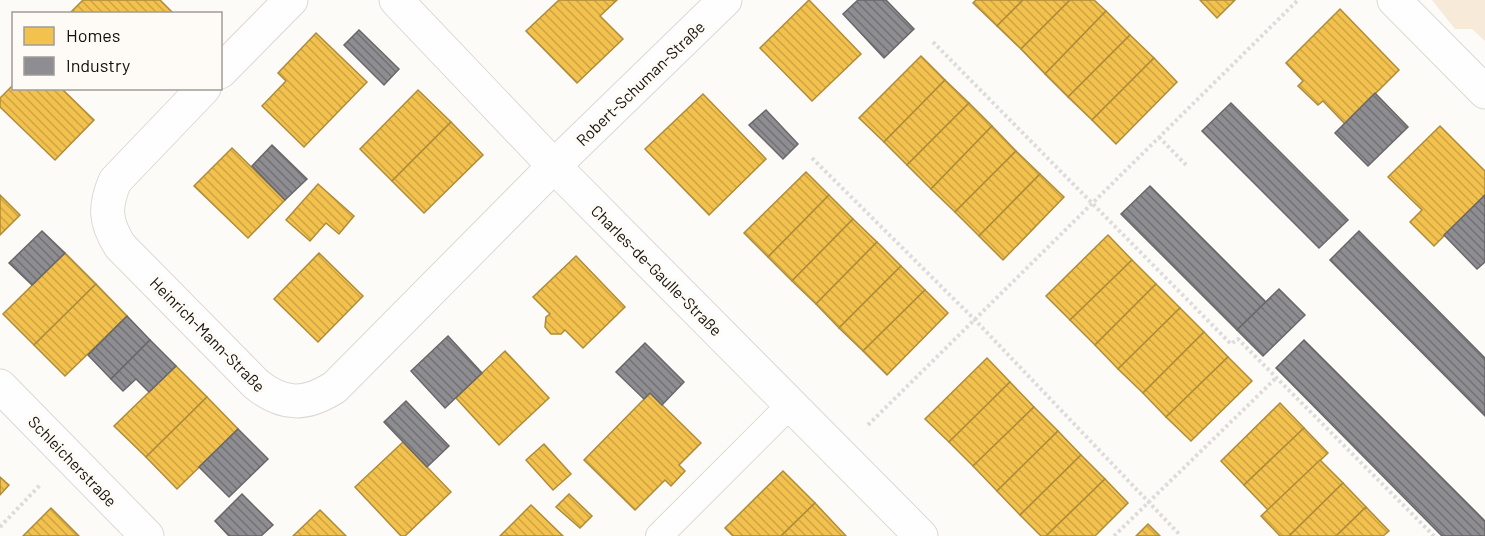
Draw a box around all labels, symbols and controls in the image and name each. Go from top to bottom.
legend [12,12,222,90]
street label: Robert-Schuman-Straße [572,17,708,149]
text: Homes [66,24,120,46]
text: Industry [66,54,130,76]
street label: Charles-de-Gaulle-Straße [588,201,726,339]
street label: Heinrich-Mann-Straße [147,273,269,395]
street label: Schleicherstraße [25,412,121,510]

